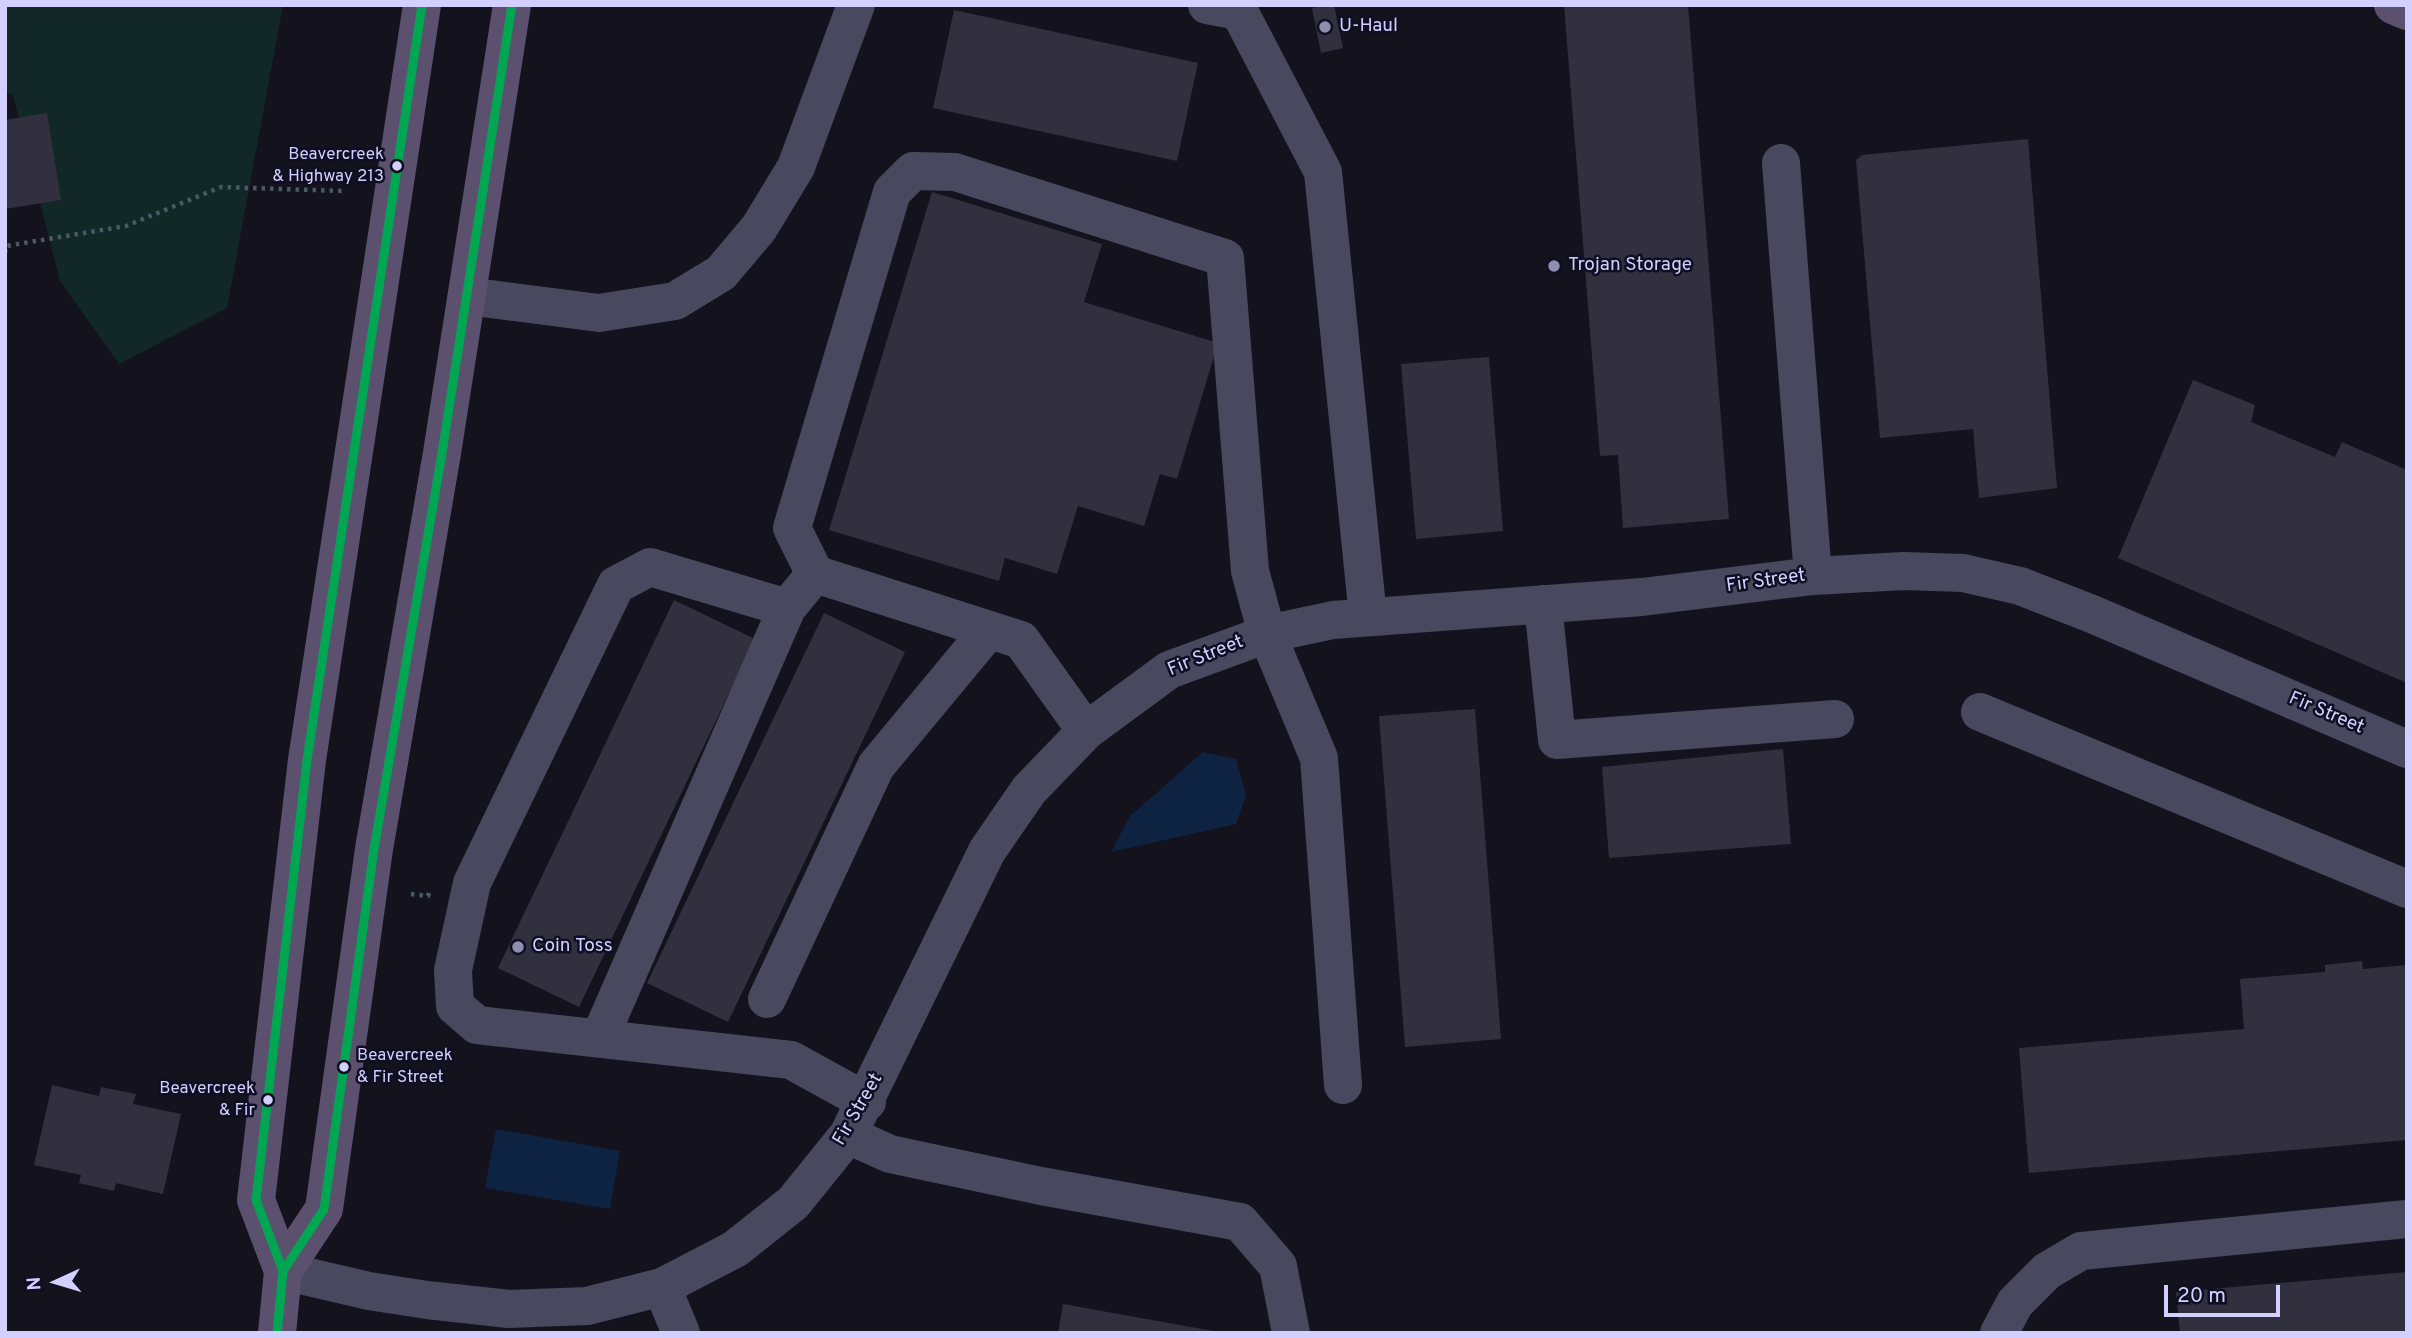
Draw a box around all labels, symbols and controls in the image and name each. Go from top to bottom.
place label: U-Haul [1339,16,1398,38]
marker: U-Haul [1317,19,1333,35]
place label: Beavercreek & Highway 213 [272,146,384,186]
marker: Beavercreek & Highway 213 [390,159,404,173]
place label: Trojan Storage [1568,255,1692,277]
marker: Trojan Storage [1546,258,1562,274]
street label: Fir Street [1725,565,1807,599]
street label: Fir Street [1165,632,1247,682]
street label: Fir Street [2285,688,2367,740]
place label: Coin Toss [532,936,613,958]
marker: Coin Toss [510,939,526,955]
place label: Beavercreek & Fir Street [357,1047,453,1087]
marker: Beavercreek & Fir Street [337,1060,351,1074]
street label: Fir Street [829,1070,889,1150]
place label: Beavercreek & Fir [159,1080,255,1120]
marker: Beavercreek & Fir [261,1093,275,1107]
north arrow [21,1247,91,1317]
scale bar [2167,1272,2282,1316]
text: N [23,1276,47,1291]
text: 20 m [2177,1283,2226,1310]

